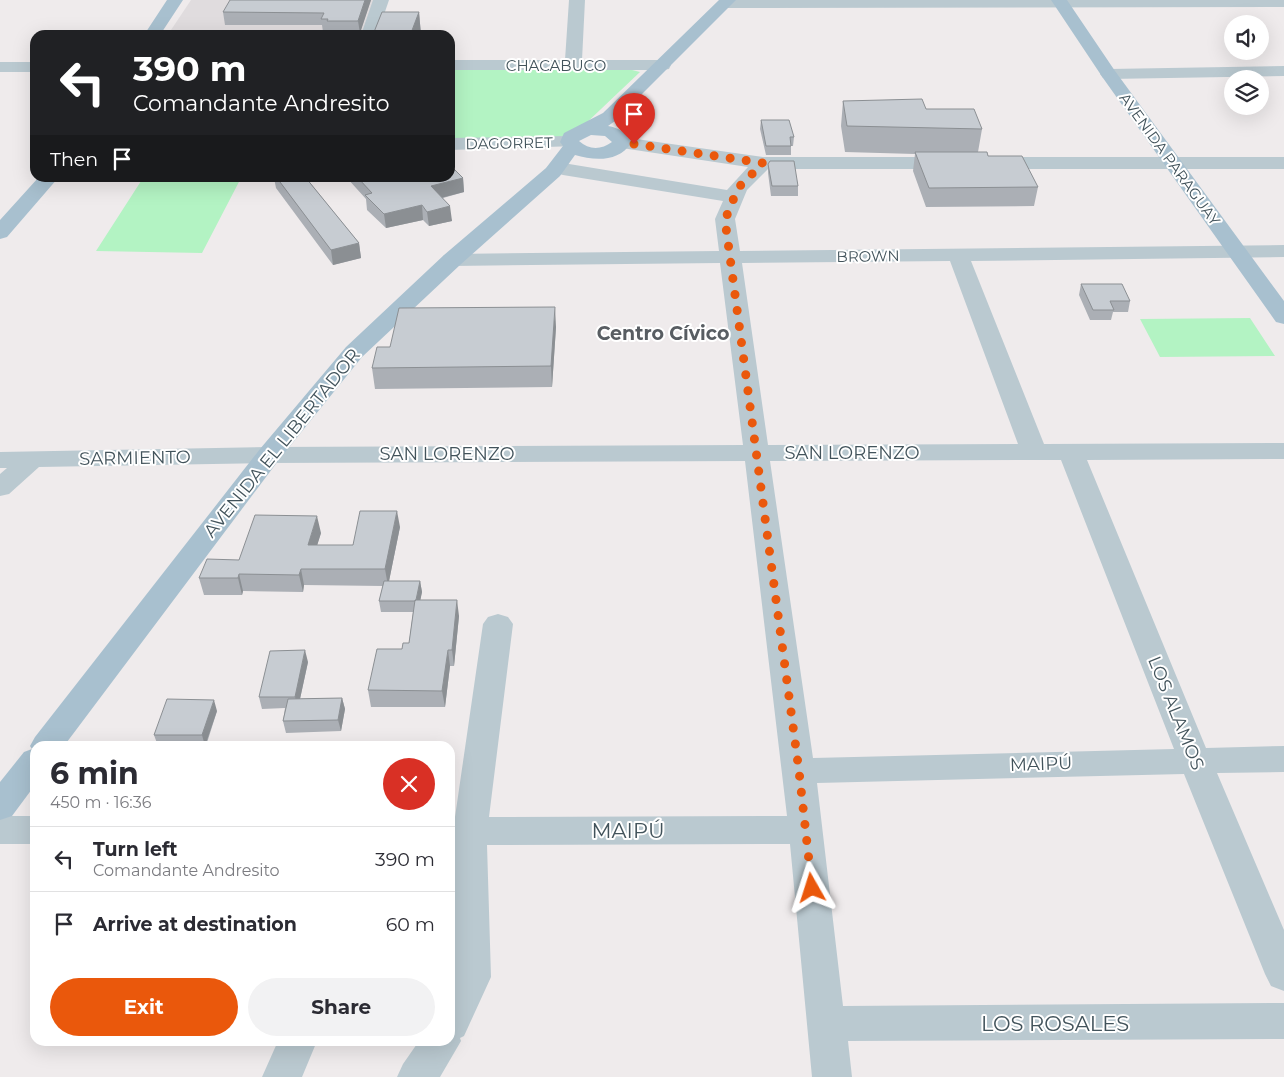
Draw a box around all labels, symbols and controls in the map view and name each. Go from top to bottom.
map controls [1224,15,1269,115]
button: sound [1224,15,1269,60]
text: 390 m [133,47,246,90]
icon: left [50,50,115,115]
street label: CHACABUCO [506,56,606,75]
button: layers [1224,70,1269,115]
street label: AVENIDA PARAGUAY [1116,89,1225,229]
text: Comandante Andresito [133,90,390,117]
pin [613,93,655,144]
icon: arrive [620,100,648,128]
street label: DAGORRET [465,133,553,153]
icon: arrive [108,145,136,173]
text: Then [50,148,98,171]
street label: BROWN [836,246,900,266]
district label: Centro Cívico [597,322,729,345]
street label: AVENIDA EL LIBERTADOR [199,344,365,542]
street label: SAN LORENZO [784,442,920,464]
street label: SAN LORENZO [379,443,515,465]
street label: SARMIENTO [79,446,191,470]
street label: LOS ALAMOS [1143,653,1209,773]
street label: MAIPÚ [1009,752,1073,776]
text: 6 min [50,755,139,792]
button: close [383,758,435,810]
text: 450 m · 16:36 [50,793,151,812]
street label: MAIPÚ [591,818,665,843]
text: Turn left [93,838,178,861]
icon: left [50,845,78,873]
text: 390 m [375,848,435,871]
text: Comandante Andresito [93,861,280,880]
position arrow [785,861,837,913]
icon: arrive [50,910,78,938]
text: Arrive at destination [93,913,297,936]
text: 60 m [386,913,435,936]
button: Exit [50,978,238,1036]
button: Share [248,978,435,1036]
street label: LOS ROSALES [981,1011,1129,1036]

